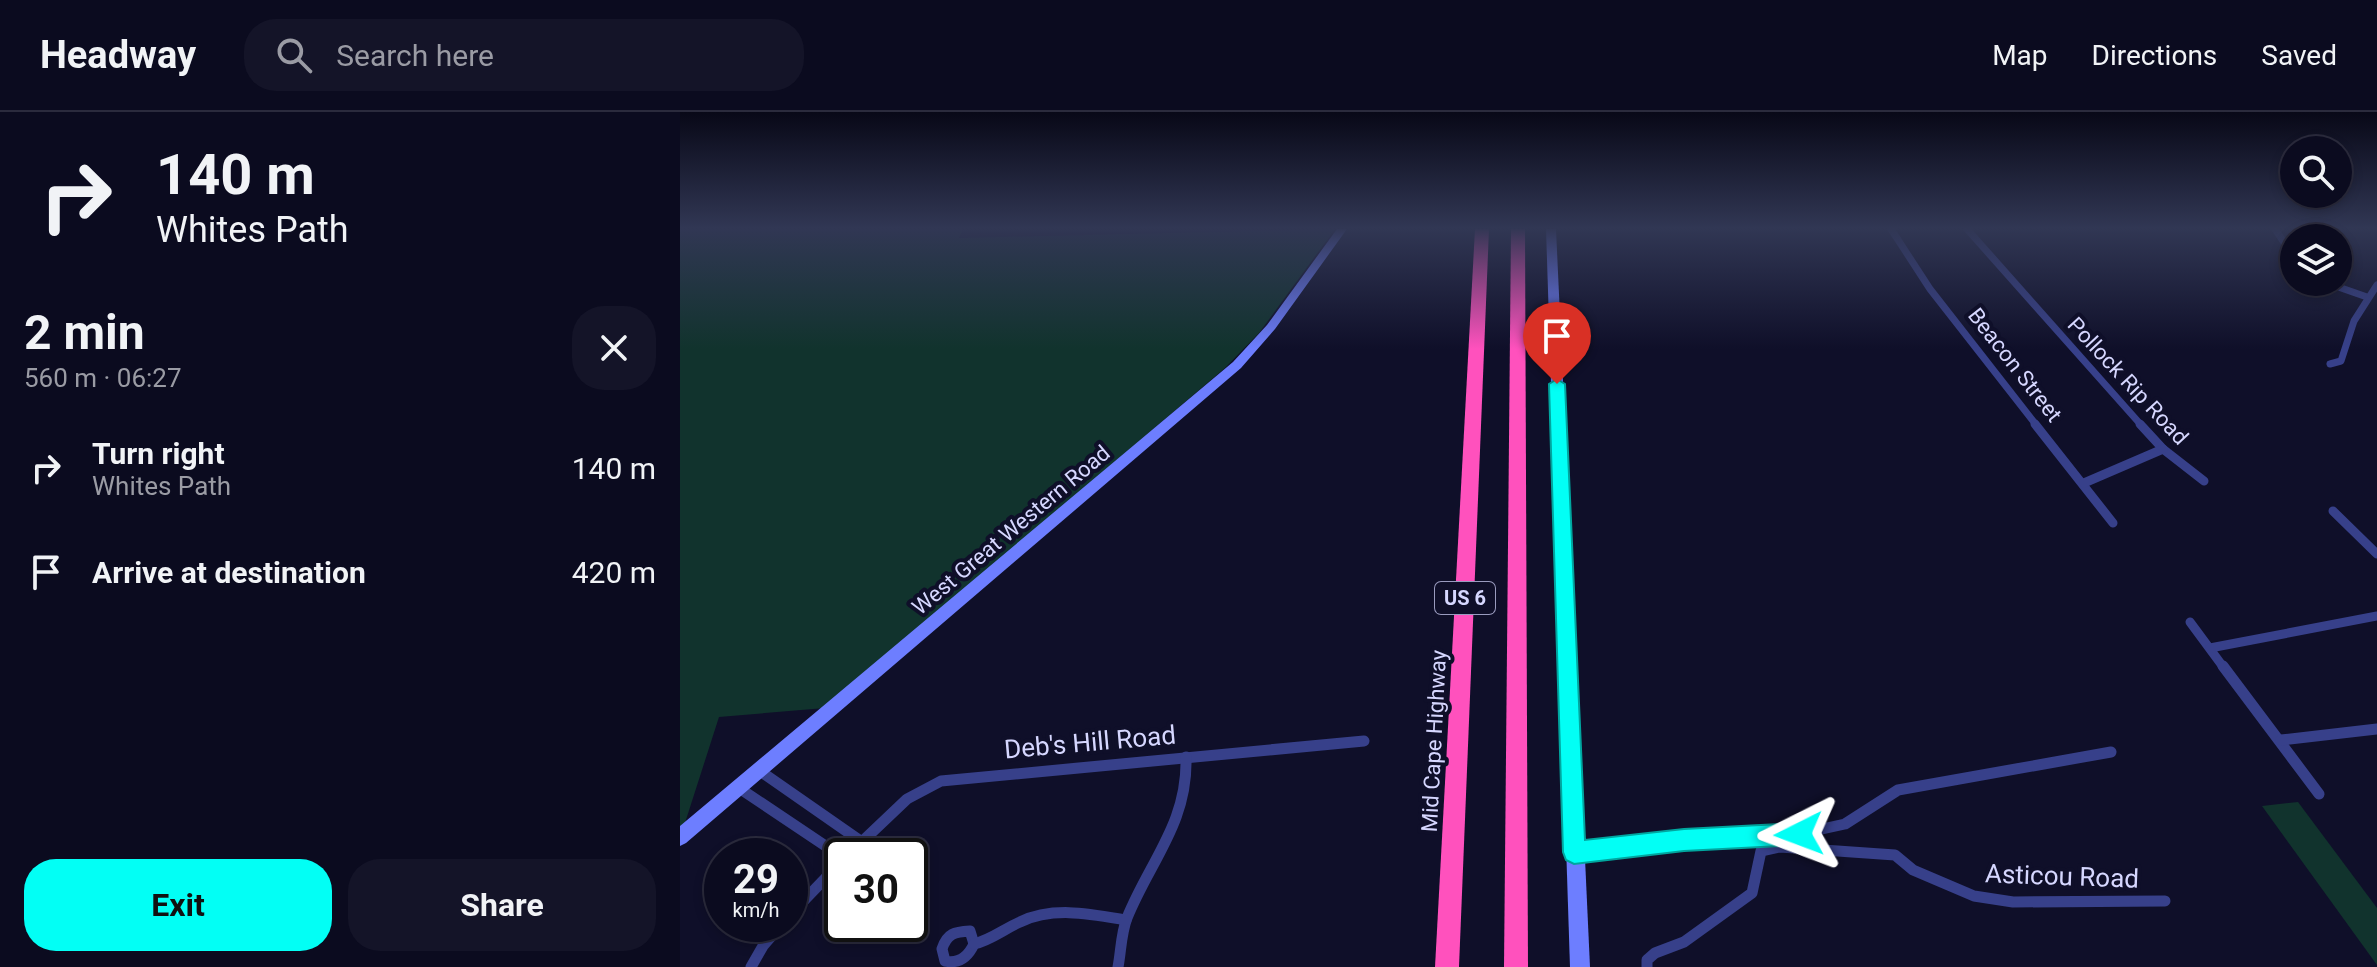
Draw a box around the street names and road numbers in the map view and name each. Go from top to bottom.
street label: Beacon Street [1963,303,2067,427]
street label: Pollock Rip Road [2063,312,2193,450]
street label: West Great Western Road [907,440,1115,620]
road number: US 6 [1435,582,1495,614]
street label: Mid Cape Highway [1417,649,1451,833]
street label: Deb's Hill Road [1003,720,1177,764]
street label: Asticou Road [1984,858,2140,894]

